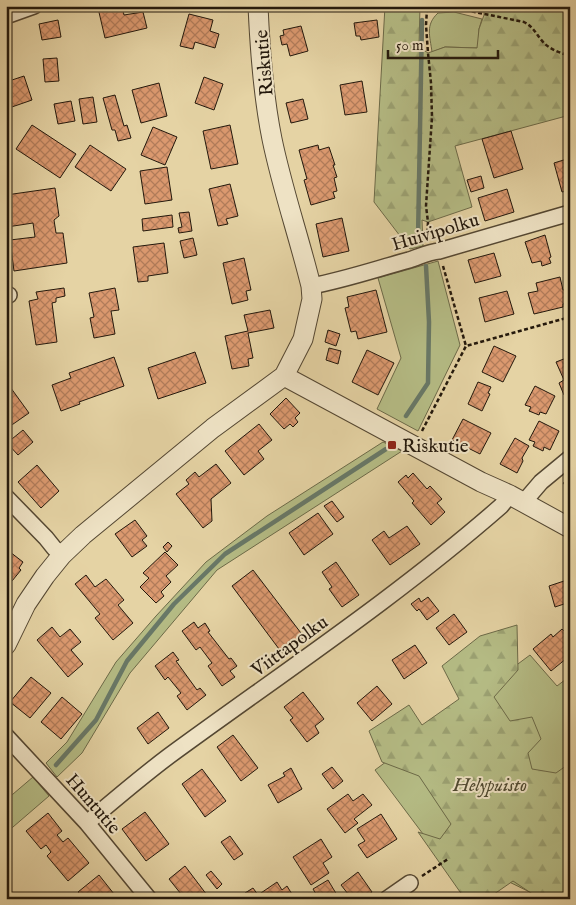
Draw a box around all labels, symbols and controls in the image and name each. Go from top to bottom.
street label: Riskutie [250,28,280,97]
scale bar [388,28,498,60]
text: 50 m [396,36,424,55]
street label: Huivipolku [389,208,482,258]
place label: Riskutie [402,435,469,459]
marker: Riskutie [386,439,398,451]
street label: Viittapolku [246,611,334,683]
street label: Huntutie [60,769,126,840]
park label: Helypuisto [452,774,527,798]

